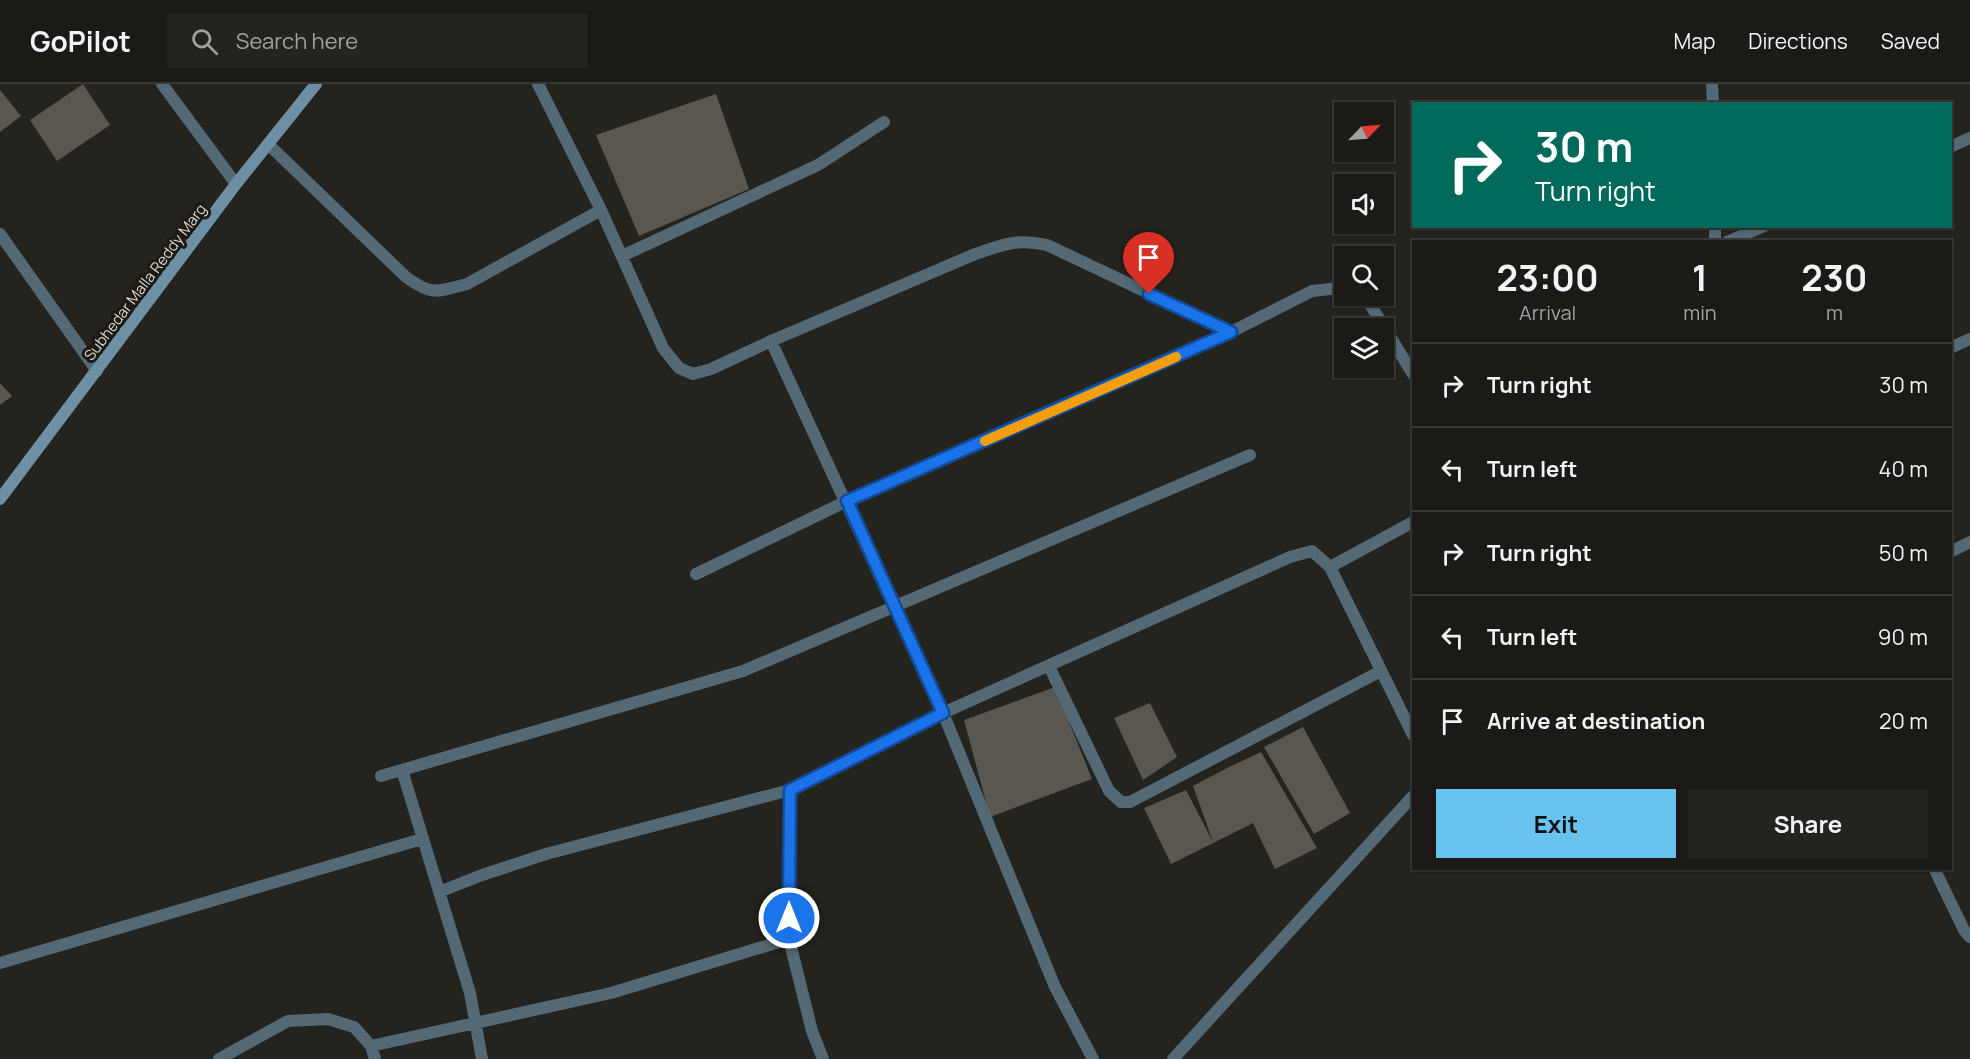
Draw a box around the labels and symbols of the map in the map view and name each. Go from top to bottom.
north arrow [1334,102,1394,162]
street label: Subhedar Malla Reddy Marg [79,199,211,365]
pin [1123,232,1174,294]
position arrow [757,886,821,950]

